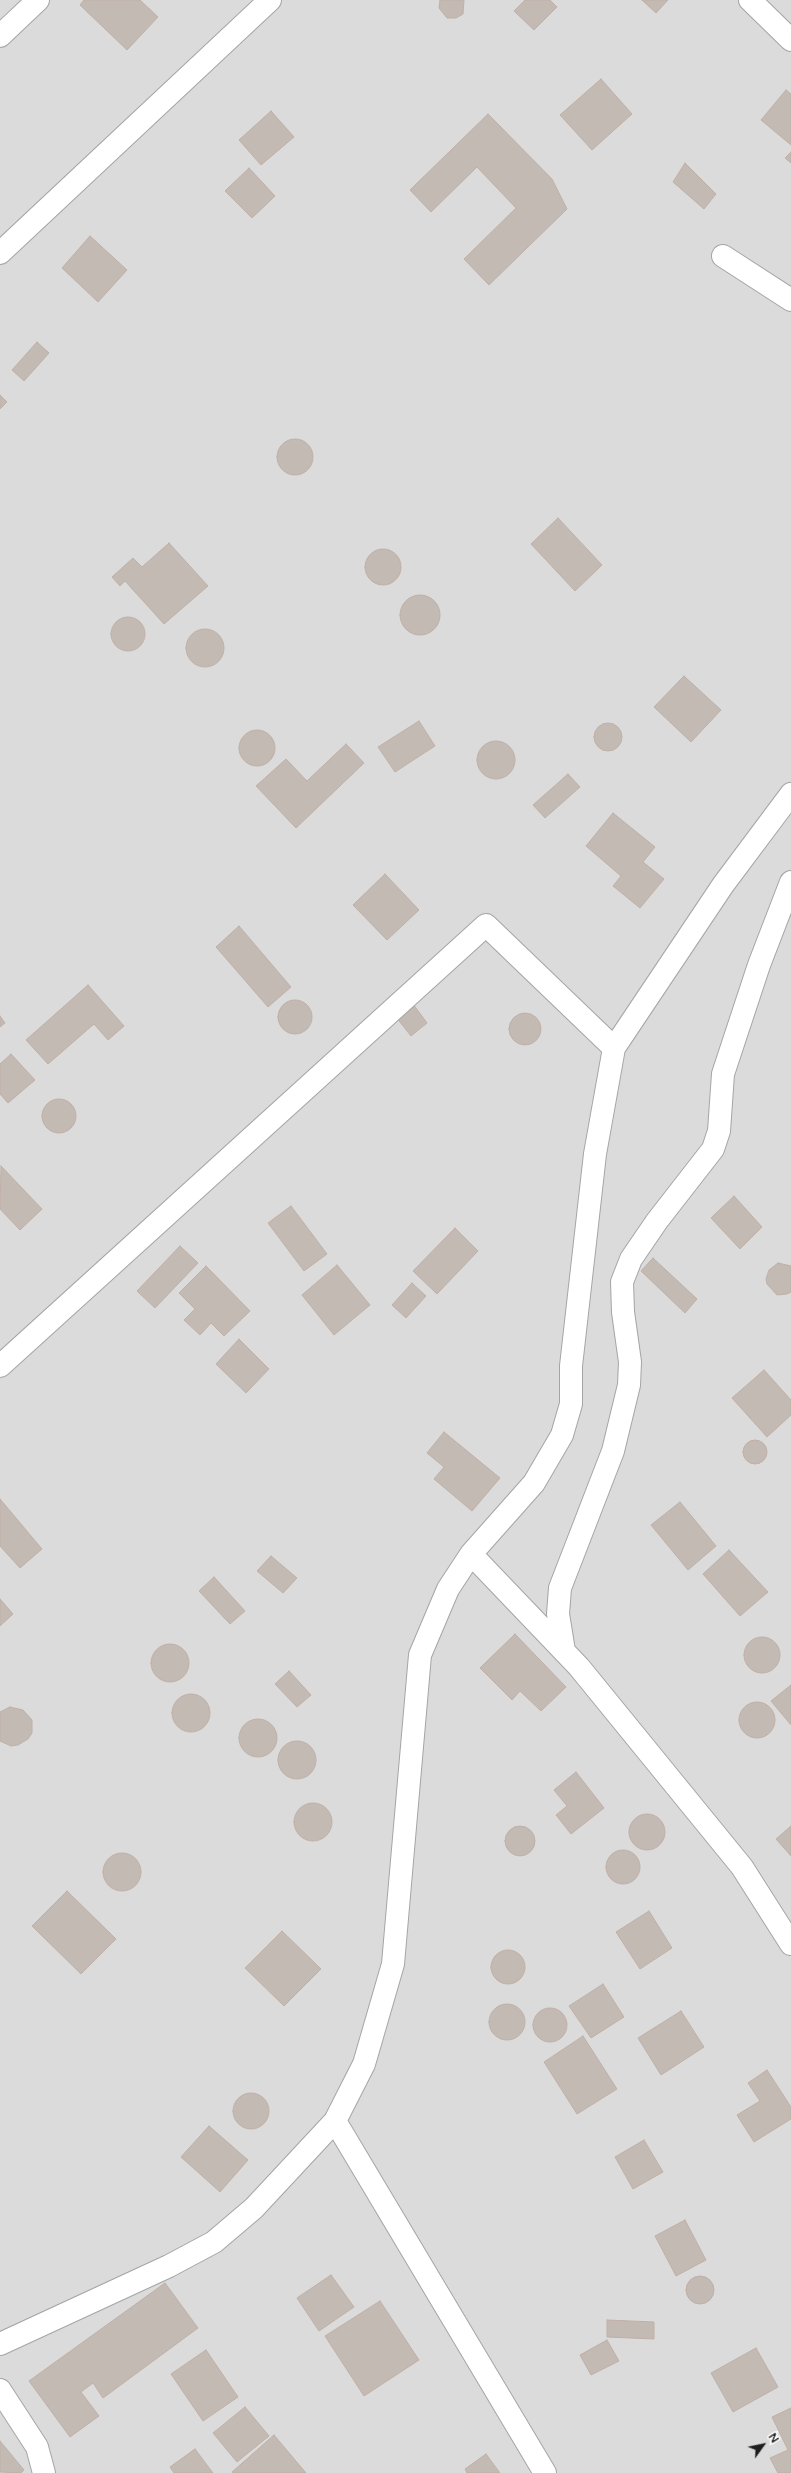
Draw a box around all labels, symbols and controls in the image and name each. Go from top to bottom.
north arrow [743,2425,783,2465]
text: N [766,2431,781,2445]

